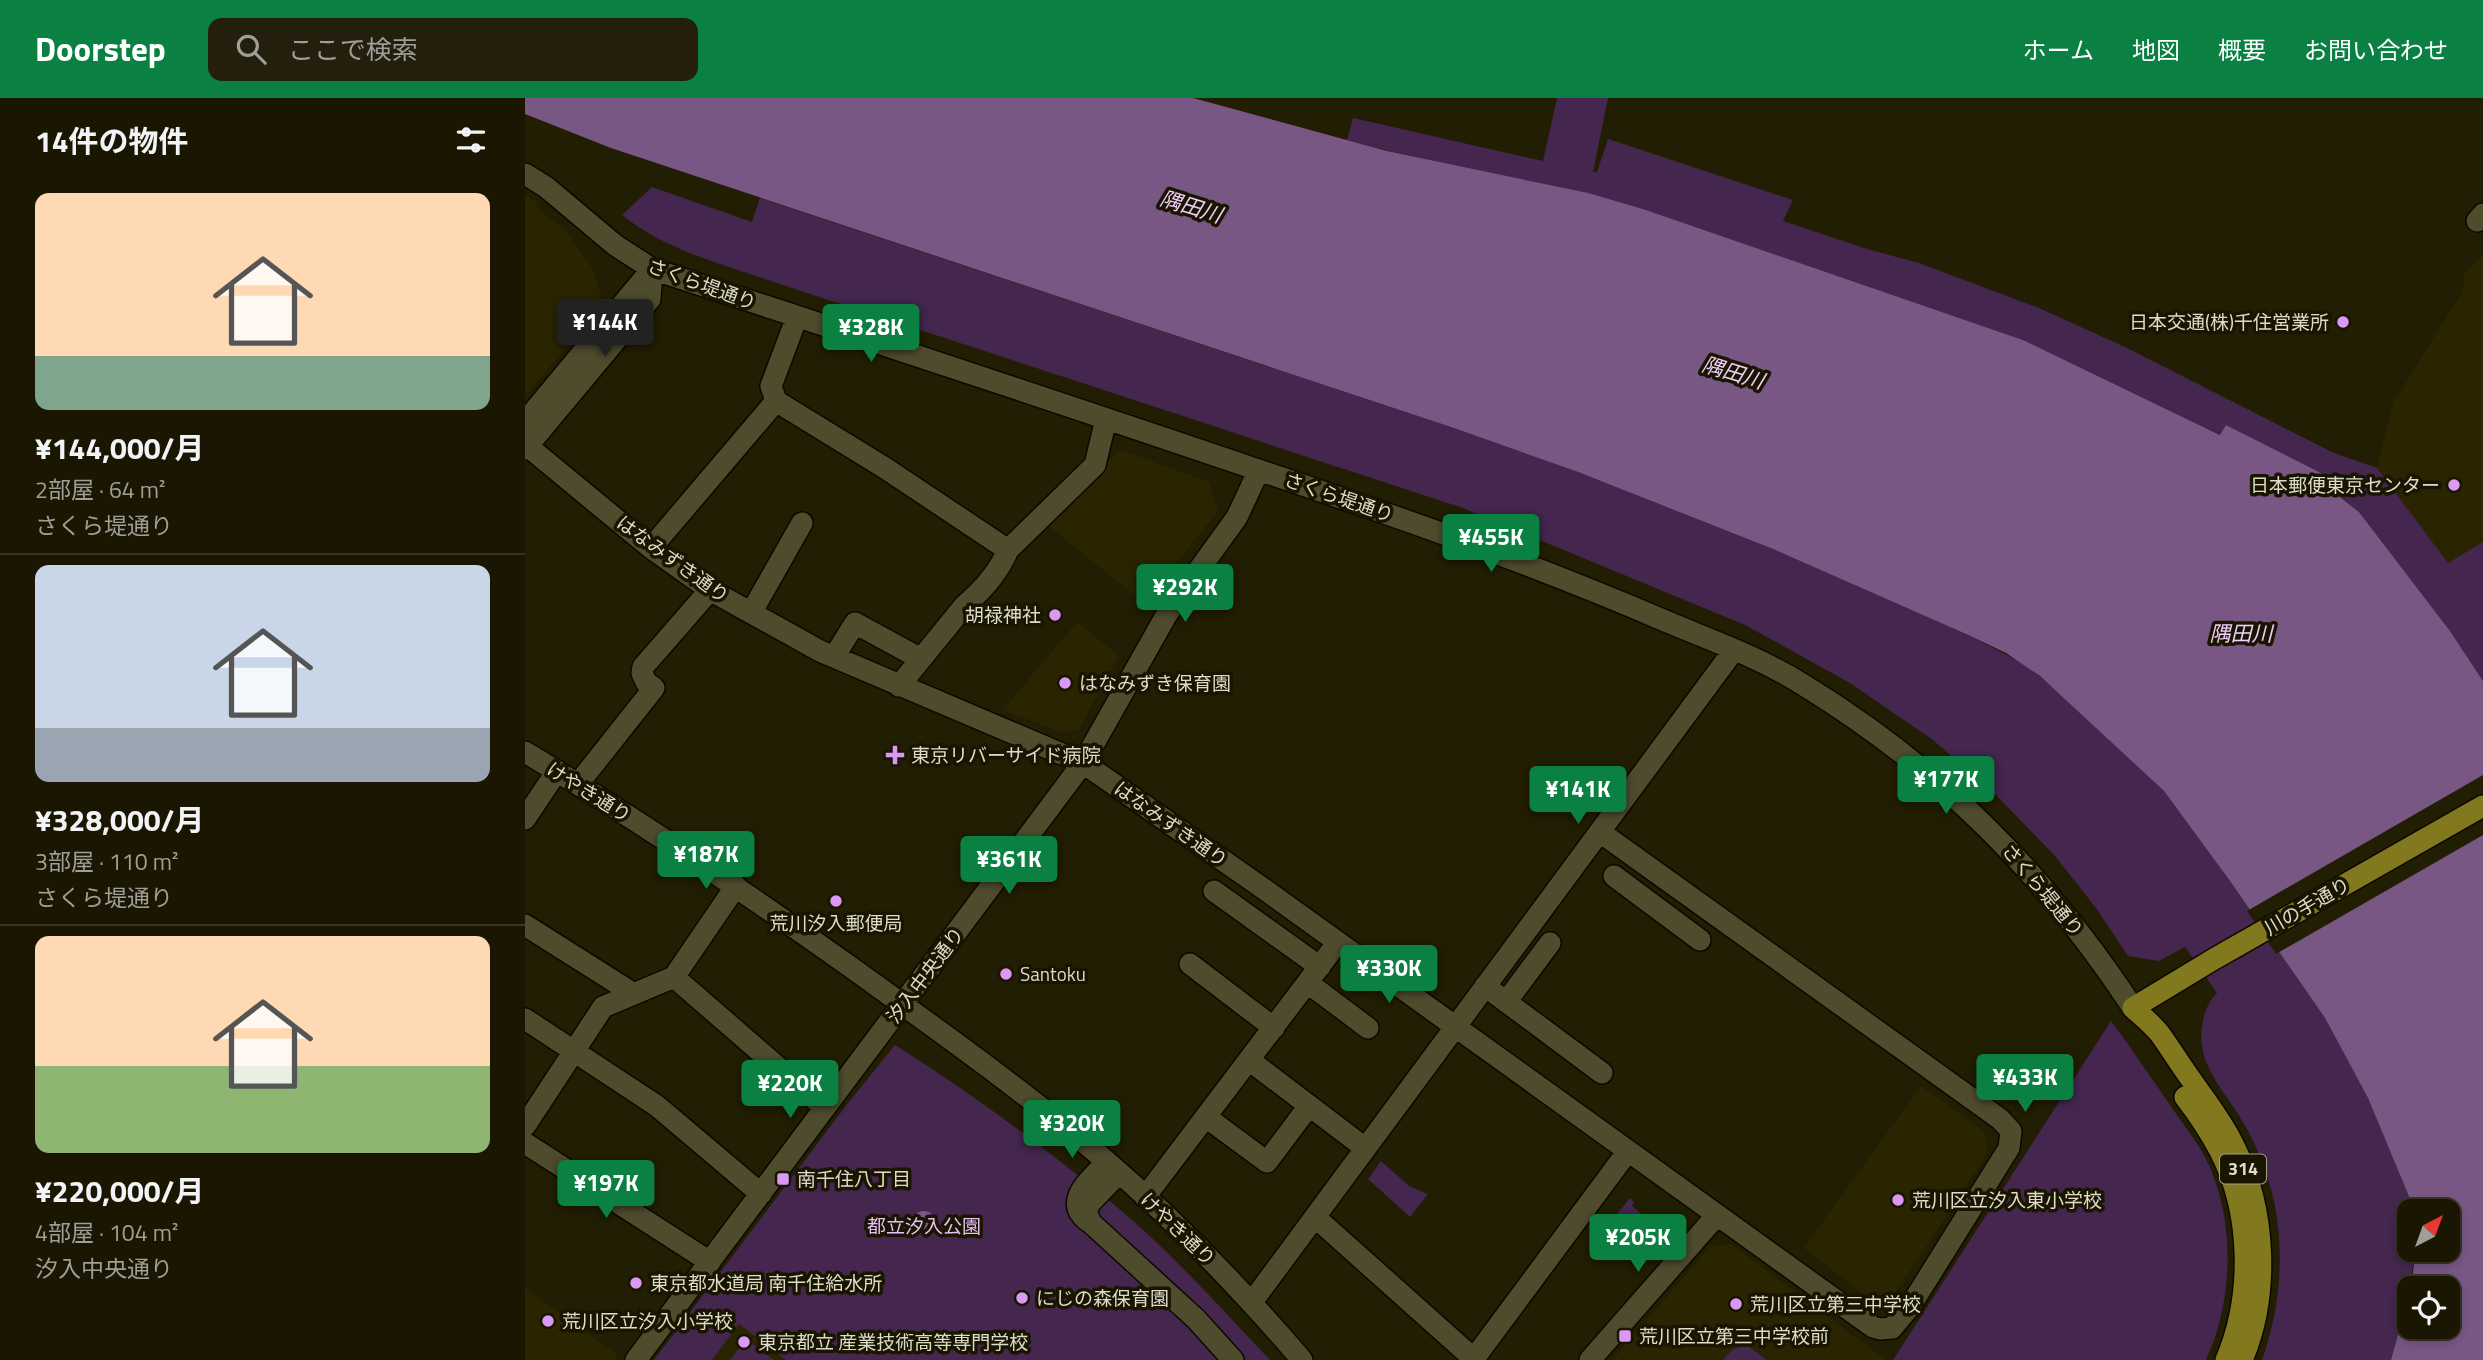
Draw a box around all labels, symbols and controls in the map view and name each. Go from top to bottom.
search box [208,18,698,81]
text: Doorstep [35,24,166,74]
icon: search [232,30,270,68]
text: ここで検索 [288,30,418,69]
text: ホーム [2023,32,2094,68]
text: 地図 [2132,32,2180,68]
text: 概要 [2218,32,2266,68]
text: お問い合わせ [2304,32,2448,68]
text: 14件の物件 [35,118,189,164]
icon: filters [452,121,490,159]
water label: 隅田川 [1156,182,1228,231]
icon: home [200,238,326,364]
street label: さくら堤通り [644,250,761,317]
pin: ¥144K [556,300,654,359]
text: ¥144K [572,304,638,339]
pin: ¥328K [822,304,920,364]
place label: 日本交通(株)千住営業所 [2129,307,2329,336]
text: ¥328K [838,309,904,344]
marker: 日本交通(株)千住営業所 [2335,314,2351,330]
water label: 隅田川 [1698,348,1770,397]
text: ¥144,000/月 [35,425,204,471]
street label: さくら堤通り [1281,464,1398,529]
place label: 日本郵便東京センター [2250,470,2440,499]
text: 2部屋 · 64 m² [35,472,165,507]
marker: 日本郵便東京センター [2446,477,2462,493]
text: さくら堤通り [35,508,173,543]
street label: はなみずき通り [611,508,736,609]
pin: ¥455K [1442,514,1540,574]
text: ¥455K [1458,519,1524,554]
pin: ¥292K [1136,564,1234,624]
text: ¥292K [1152,569,1218,604]
place label: 胡禄神社 [965,600,1041,629]
marker: 胡禄神社 [1047,607,1063,623]
icon: home [200,610,326,736]
water label: 隅田川 [2210,617,2274,649]
place label: はなみずき保育園 [1079,668,1231,697]
marker: はなみずき保育園 [1057,675,1073,691]
place label: 東京リバーサイド病院 [911,740,1101,769]
marker: 東京リバーサイド病院 [885,745,905,765]
street label: けやき通り [541,754,637,829]
pin: ¥177K [1897,756,1995,816]
text: ¥177K [1913,761,1979,796]
pin: ¥141K [1529,766,1627,826]
text: ¥141K [1545,771,1611,806]
street label: はなみずき通り [1108,774,1234,874]
text: ¥328,000/月 [35,797,204,843]
pin: ¥187K [657,832,755,891]
text: ¥187K [673,836,739,871]
pin: ¥361K [960,836,1058,896]
street label: さくら堤通り [1996,837,2091,943]
text: ¥361K [976,841,1042,876]
text: 3部屋 · 110 m² [35,844,178,879]
street label: 川の手通り [2258,869,2355,942]
text: さくら堤通り [35,880,173,915]
marker: 荒川汐入郵便局 [828,893,844,909]
place label: 荒川汐入郵便局 [769,908,903,937]
street label: 汐入中央通り [879,920,970,1029]
pin: ¥330K [1340,946,1438,1005]
text: ¥330K [1356,950,1422,985]
place label: Santoku [1020,959,1086,988]
marker: Santoku [998,966,1014,982]
icon: home [200,981,326,1107]
pin: ¥433K [1976,1054,2074,1114]
text: ¥433K [1992,1059,2058,1094]
pin: ¥220K [741,1060,839,1120]
text: ¥220K [757,1065,823,1100]
pin: ¥320K [1023,1100,1121,1160]
text: ¥320K [1039,1105,1105,1140]
road number: 314 [2220,1154,2266,1184]
pin: ¥197K [557,1160,655,1220]
place label: 南千住八丁目 [797,1164,911,1193]
text: ¥197K [573,1165,639,1200]
text: ¥220,000/月 [35,1168,204,1214]
marker: 南千住八丁目 [775,1171,791,1187]
street label: けやき通り [1134,1185,1223,1272]
place label: 荒川区立汐入東小学校 [1912,1185,2102,1214]
marker: 荒川区立汐入東小学校 [1890,1192,1906,1208]
north arrow [2397,1199,2461,1262]
map controls [2397,1199,2460,1339]
park label: 都立汐入公園 [867,1211,981,1240]
pin: ¥205K [1589,1214,1687,1274]
text: 4部屋 · 104 m² [35,1215,178,1250]
text: ¥205K [1605,1219,1671,1254]
text: 汐入中央通り [35,1251,173,1286]
place label: 東京都水道局 南千住給水所 [650,1268,882,1297]
marker: 東京都水道局 南千住給水所 [628,1275,644,1291]
button: locate [2397,1276,2460,1339]
place label: にじの森保育園 [1036,1283,1169,1312]
place label: 荒川区立第三中学校 [1750,1289,1921,1318]
marker: にじの森保育園 [1014,1290,1030,1306]
marker: 荒川区立第三中学校 [1728,1296,1744,1312]
place label: 荒川区立汐入小学校 [562,1306,733,1335]
marker: 荒川区立汐入小学校 [540,1313,556,1329]
place label: 荒川区立第三中学校前 [1639,1321,1829,1350]
place label: 東京都立 産業技術高等専門学校 [758,1327,1028,1356]
marker: 荒川区立第三中学校前 [1617,1328,1633,1344]
marker: 東京都立 産業技術高等専門学校 [736,1334,752,1350]

